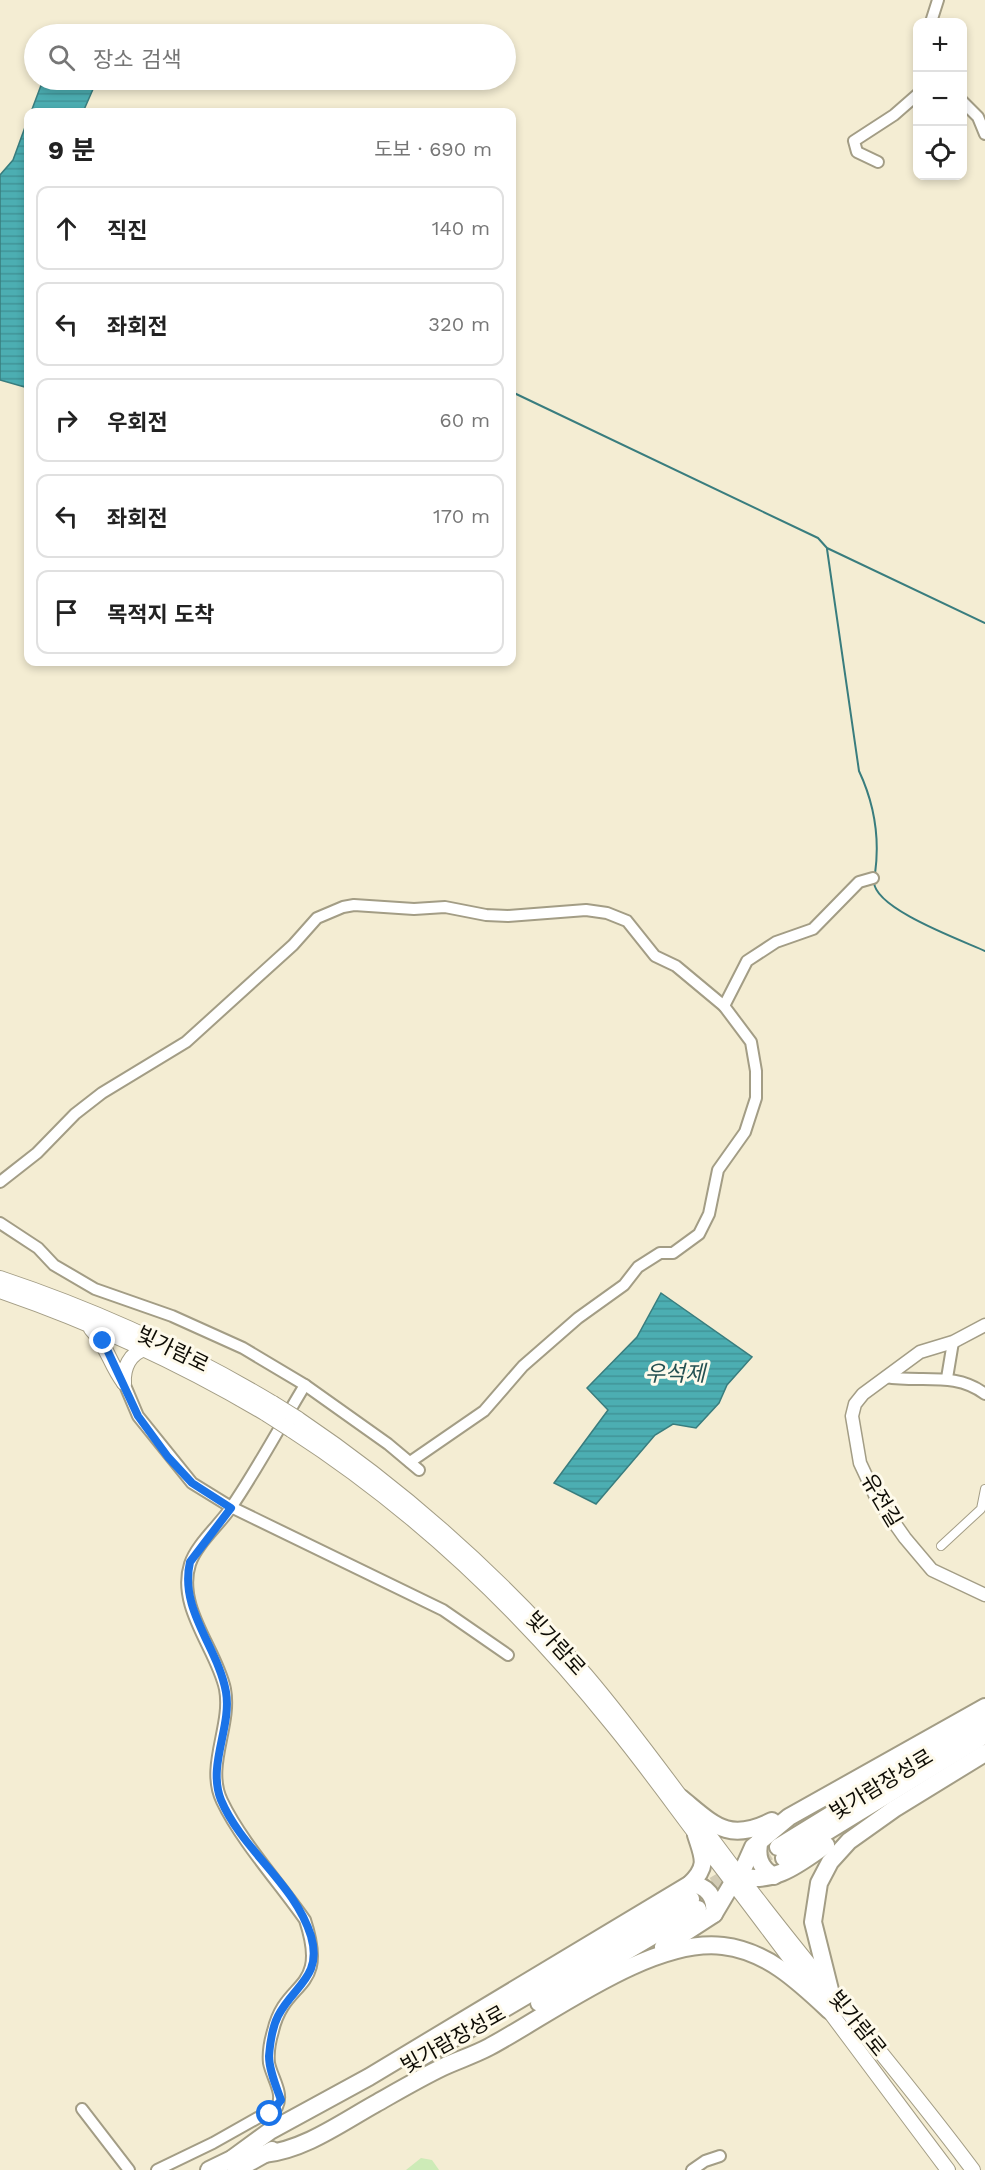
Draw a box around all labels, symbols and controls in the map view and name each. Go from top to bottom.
map controls [913,18,967,180]
button: + [913,18,967,72]
search box [24,24,516,90]
icon: search [45,41,78,74]
text: 장소 검색 [93,47,181,72]
button: − [913,72,967,126]
button: locate [913,126,967,180]
text: 9 분 [48,135,95,165]
text: 도보 · 690 m [374,137,492,161]
icon: ahead [50,212,83,245]
text: 140 m [432,216,490,240]
text: 직진 [107,218,147,243]
icon: left [50,308,83,341]
text: 320 m [428,312,490,336]
text: 좌회전 [107,314,168,339]
icon: right [50,404,83,437]
text: 60 m [440,408,490,432]
text: 우회전 [107,410,168,435]
icon: left [50,500,83,533]
text: 170 m [433,504,490,528]
text: 좌회전 [107,506,168,531]
icon: arrive [50,596,83,629]
text: 목적지 도착 [107,602,215,627]
street label: 빛가람로 [133,1321,213,1377]
route end [89,1327,115,1353]
water label: 우석제 [645,1361,708,1386]
street label: 유전길 [856,1469,908,1531]
street label: 빛가람로 [521,1606,591,1680]
street label: 빛가람장성로 [825,1743,937,1825]
street label: 빛가람로 [824,1985,892,2061]
street label: 빛가람장성로 [396,2000,510,2078]
route start [256,2100,282,2126]

